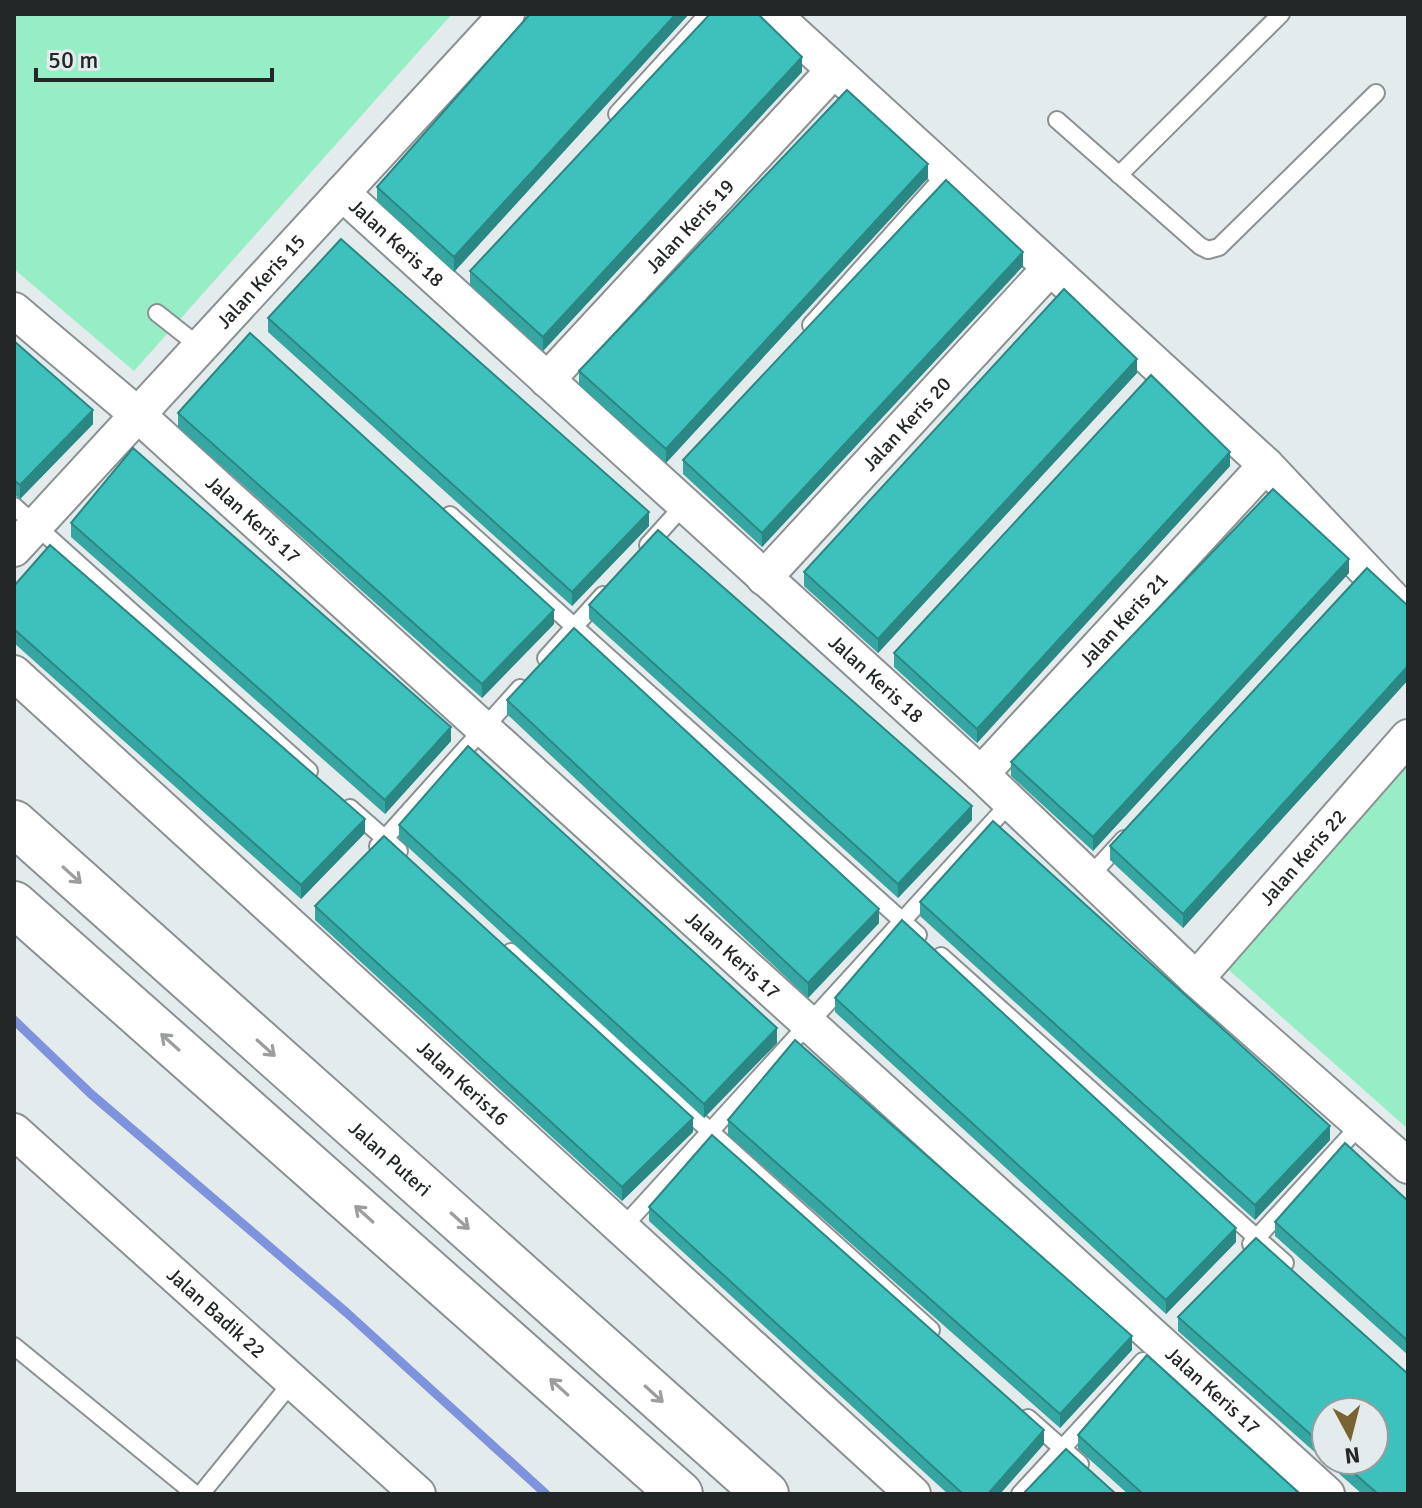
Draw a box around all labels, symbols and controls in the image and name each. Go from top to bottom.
scale bar [36,32,272,82]
text: 50 m [48,45,98,75]
street label: Jalan Keris 19 [640,174,740,279]
street label: Jalan Keris 18 [344,194,449,293]
street label: Jalan Keris 15 [211,229,311,334]
street label: Jalan Keris 20 [857,372,956,476]
street label: Jalan Keris 17 [200,470,305,569]
street label: Jalan Keris 21 [1074,568,1173,672]
street label: Jalan Keris 18 [823,630,928,729]
street label: Jalan Keris 22 [1254,804,1352,911]
one-way arrow [62,866,82,884]
street label: Jalan Keris 17 [680,906,785,1005]
one-way arrow [160,1033,180,1051]
street label: Jalan Keris16 [412,1035,514,1131]
one-way arrow [256,1039,276,1057]
street label: Jalan Puteri [343,1116,436,1202]
one-way arrow [355,1205,375,1223]
one-way arrow [450,1212,470,1230]
street label: Jalan Badik 22 [161,1262,271,1364]
street label: Jalan Keris 17 [1160,1341,1265,1440]
one-way arrow [549,1378,569,1396]
one-way arrow [644,1385,664,1403]
north arrow [1310,1396,1390,1476]
text: N [1343,1441,1362,1470]

